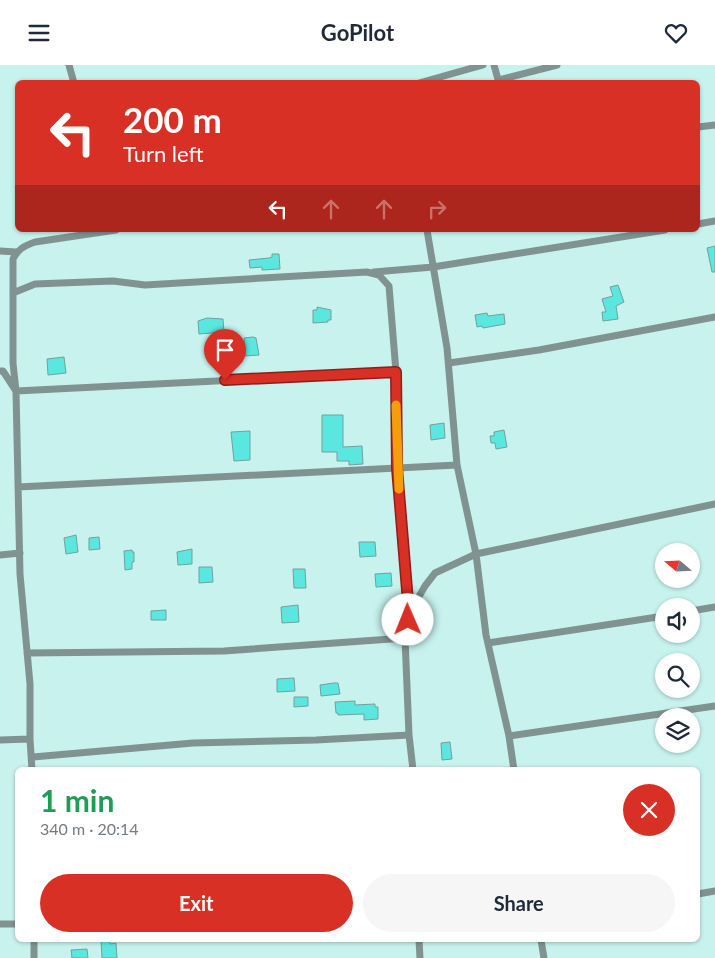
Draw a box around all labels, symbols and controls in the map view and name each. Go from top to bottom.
icon: menu [25,19,53,47]
text: GoPilot [321,19,394,46]
icon: heart [662,19,690,47]
text: 200 m [123,98,222,140]
icon: left [40,100,105,165]
text: Turn left [123,140,204,167]
icon: left [264,195,292,223]
icon: ahead [317,195,345,223]
icon: ahead [370,195,398,223]
icon: right [423,195,451,223]
pin [204,329,246,380]
icon: arrive [211,336,239,364]
north arrow [655,543,700,587]
map controls [655,543,700,753]
position arrow [381,593,433,645]
button: sound [655,598,700,643]
button: search [655,653,700,698]
button: layers [655,708,700,753]
text: 1 min [40,782,114,818]
button: close [623,784,675,836]
text: 340 m · 20:14 [40,819,139,838]
button: Exit [40,874,353,932]
button: Share [363,874,675,932]

